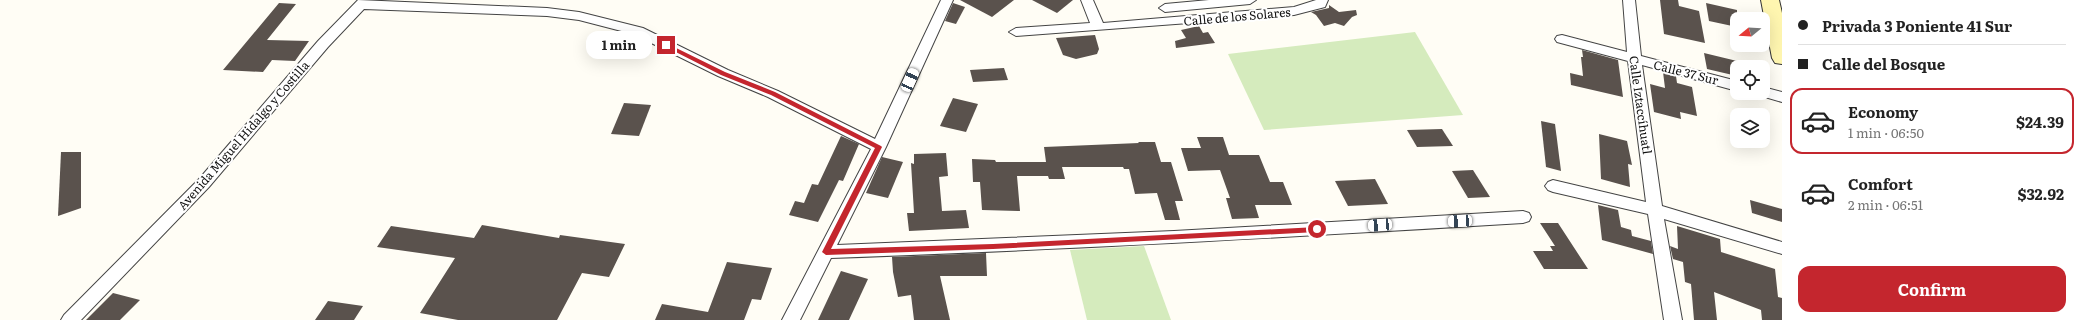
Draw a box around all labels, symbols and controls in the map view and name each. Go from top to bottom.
street label: Calle de los Solares [1183,2,1292,30]
north arrow [1730,12,1770,52]
map controls [1730,12,1770,148]
text: Privada 3 Poniente 41 Sur [1822,14,2012,37]
callout: 1 min [586,31,652,59]
text: 1 min [602,35,636,54]
route end [657,36,675,54]
text: Calle del Bosque [1822,52,1945,75]
street label: Calle Iztaccíhuatl [1625,55,1657,155]
street label: Calle 37 Sur [1652,55,1721,89]
street label: Avenida Miguel Hidalgo y Costilla [173,56,313,214]
button: locate [1730,60,1770,100]
car [900,67,920,93]
text: Economy [1848,100,1918,123]
icon: car [1800,103,1836,139]
button: layers [1730,108,1770,148]
text: $24.39 [2016,110,2064,133]
text: 1 min · 06:50 [1848,123,1924,142]
text: Comfort [1848,172,1913,195]
icon: car [1800,175,1836,211]
text: $32.92 [2018,182,2064,205]
text: 2 min · 06:51 [1848,195,1923,214]
car [1448,214,1472,228]
car [1368,218,1392,232]
route start [1308,220,1326,238]
button: Confirm [1798,266,2066,312]

